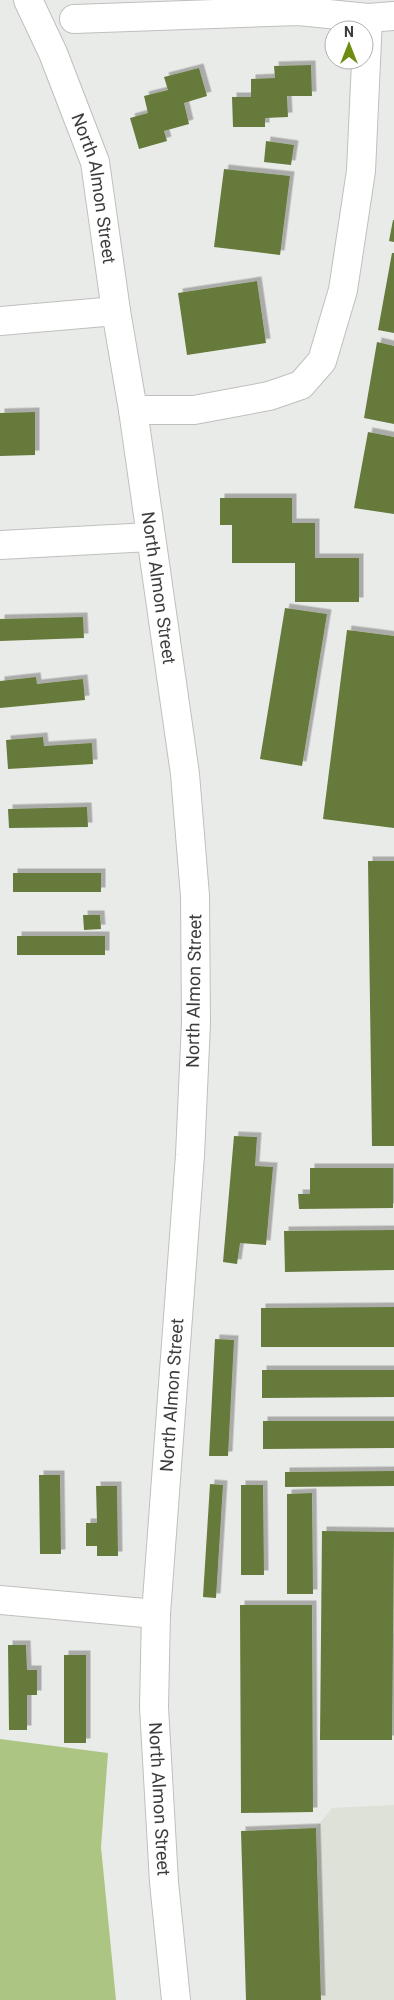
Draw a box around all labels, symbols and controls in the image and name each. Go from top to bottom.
north arrow [324,20,374,70]
text: N [344,24,354,40]
street label: North Almon Street [67,110,120,265]
street label: North Almon Street [138,510,180,666]
street label: North Almon Street [182,914,205,1068]
street label: North Almon Street [156,1317,187,1473]
street label: North Almon Street [145,1721,175,1877]

